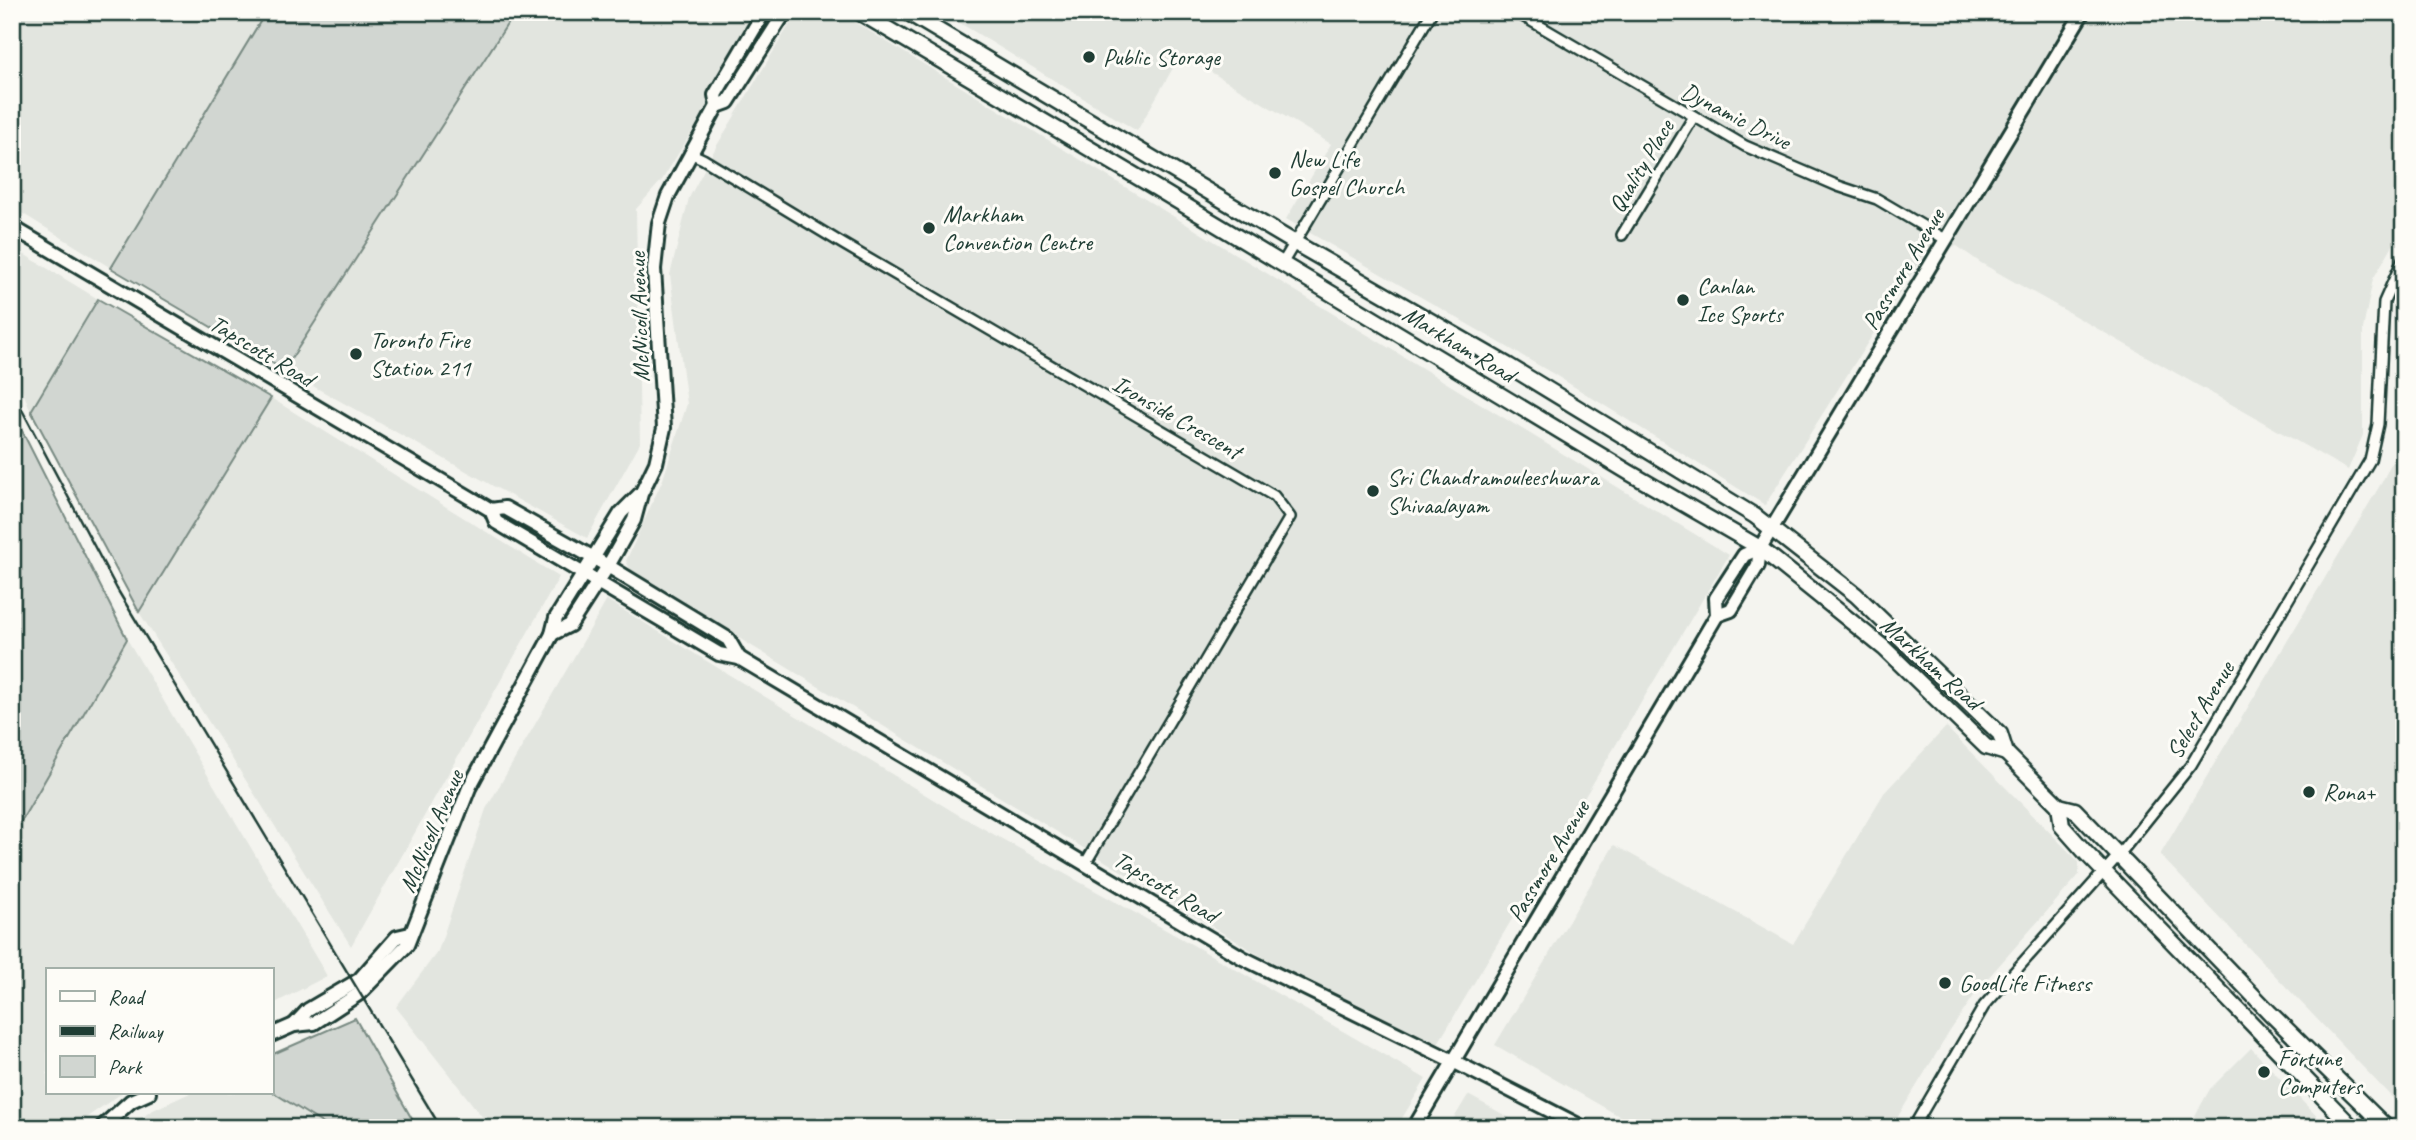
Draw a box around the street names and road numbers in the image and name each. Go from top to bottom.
street label: Dynamic Drive [1676,76,1798,157]
street label: Quality Place [1602,112,1682,218]
street label: Passmore Avenue [1855,201,1952,335]
street label: McNicoll Avenue [622,249,656,382]
street label: Markham Road [1397,299,1524,391]
street label: Tapscott Road [204,308,323,396]
street label: Ironside Crescent [1107,368,1250,468]
street label: Markham Road [1874,610,1990,719]
street label: Select Avenue [2159,654,2242,764]
street label: McNicoll Avenue [392,763,471,897]
street label: Passmore Avenue [1500,793,1597,927]
street label: Tapscott Road [1108,844,1227,932]

